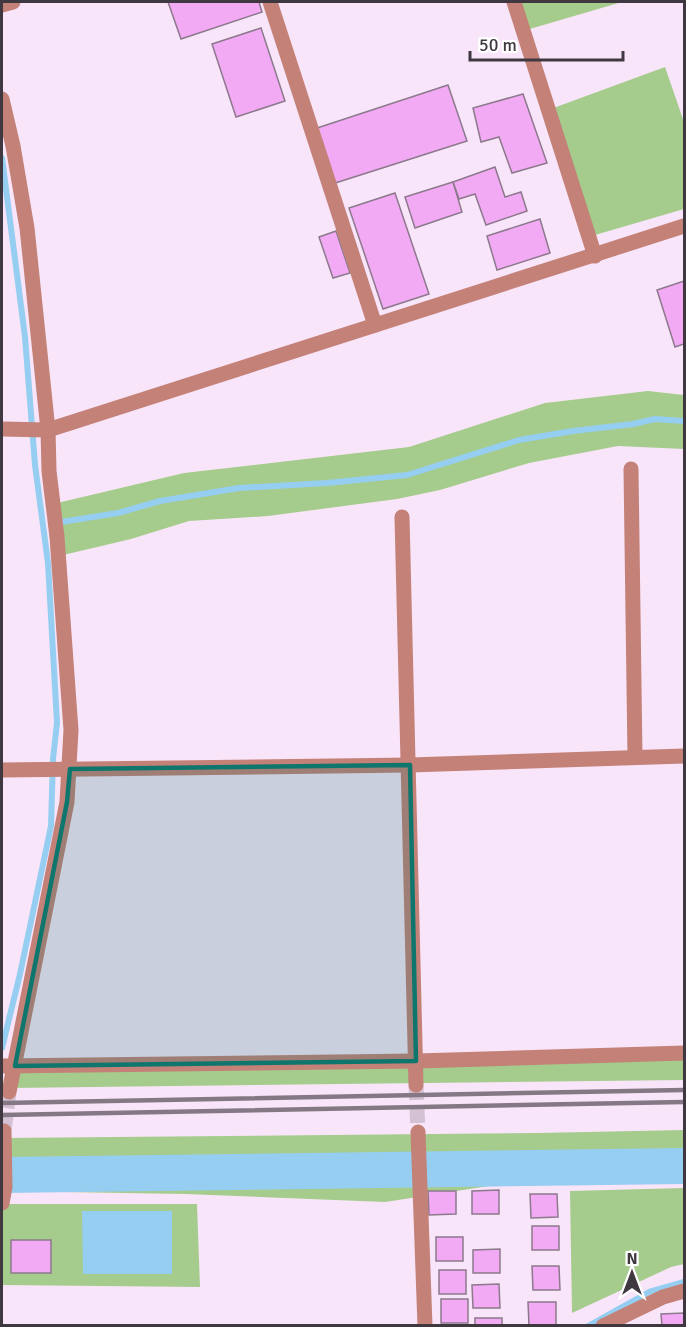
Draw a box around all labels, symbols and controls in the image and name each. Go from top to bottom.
scale bar [470,24,623,62]
text: 50 m [479,34,517,56]
north arrow [602,1243,662,1303]
text: N [626,1249,638,1269]

